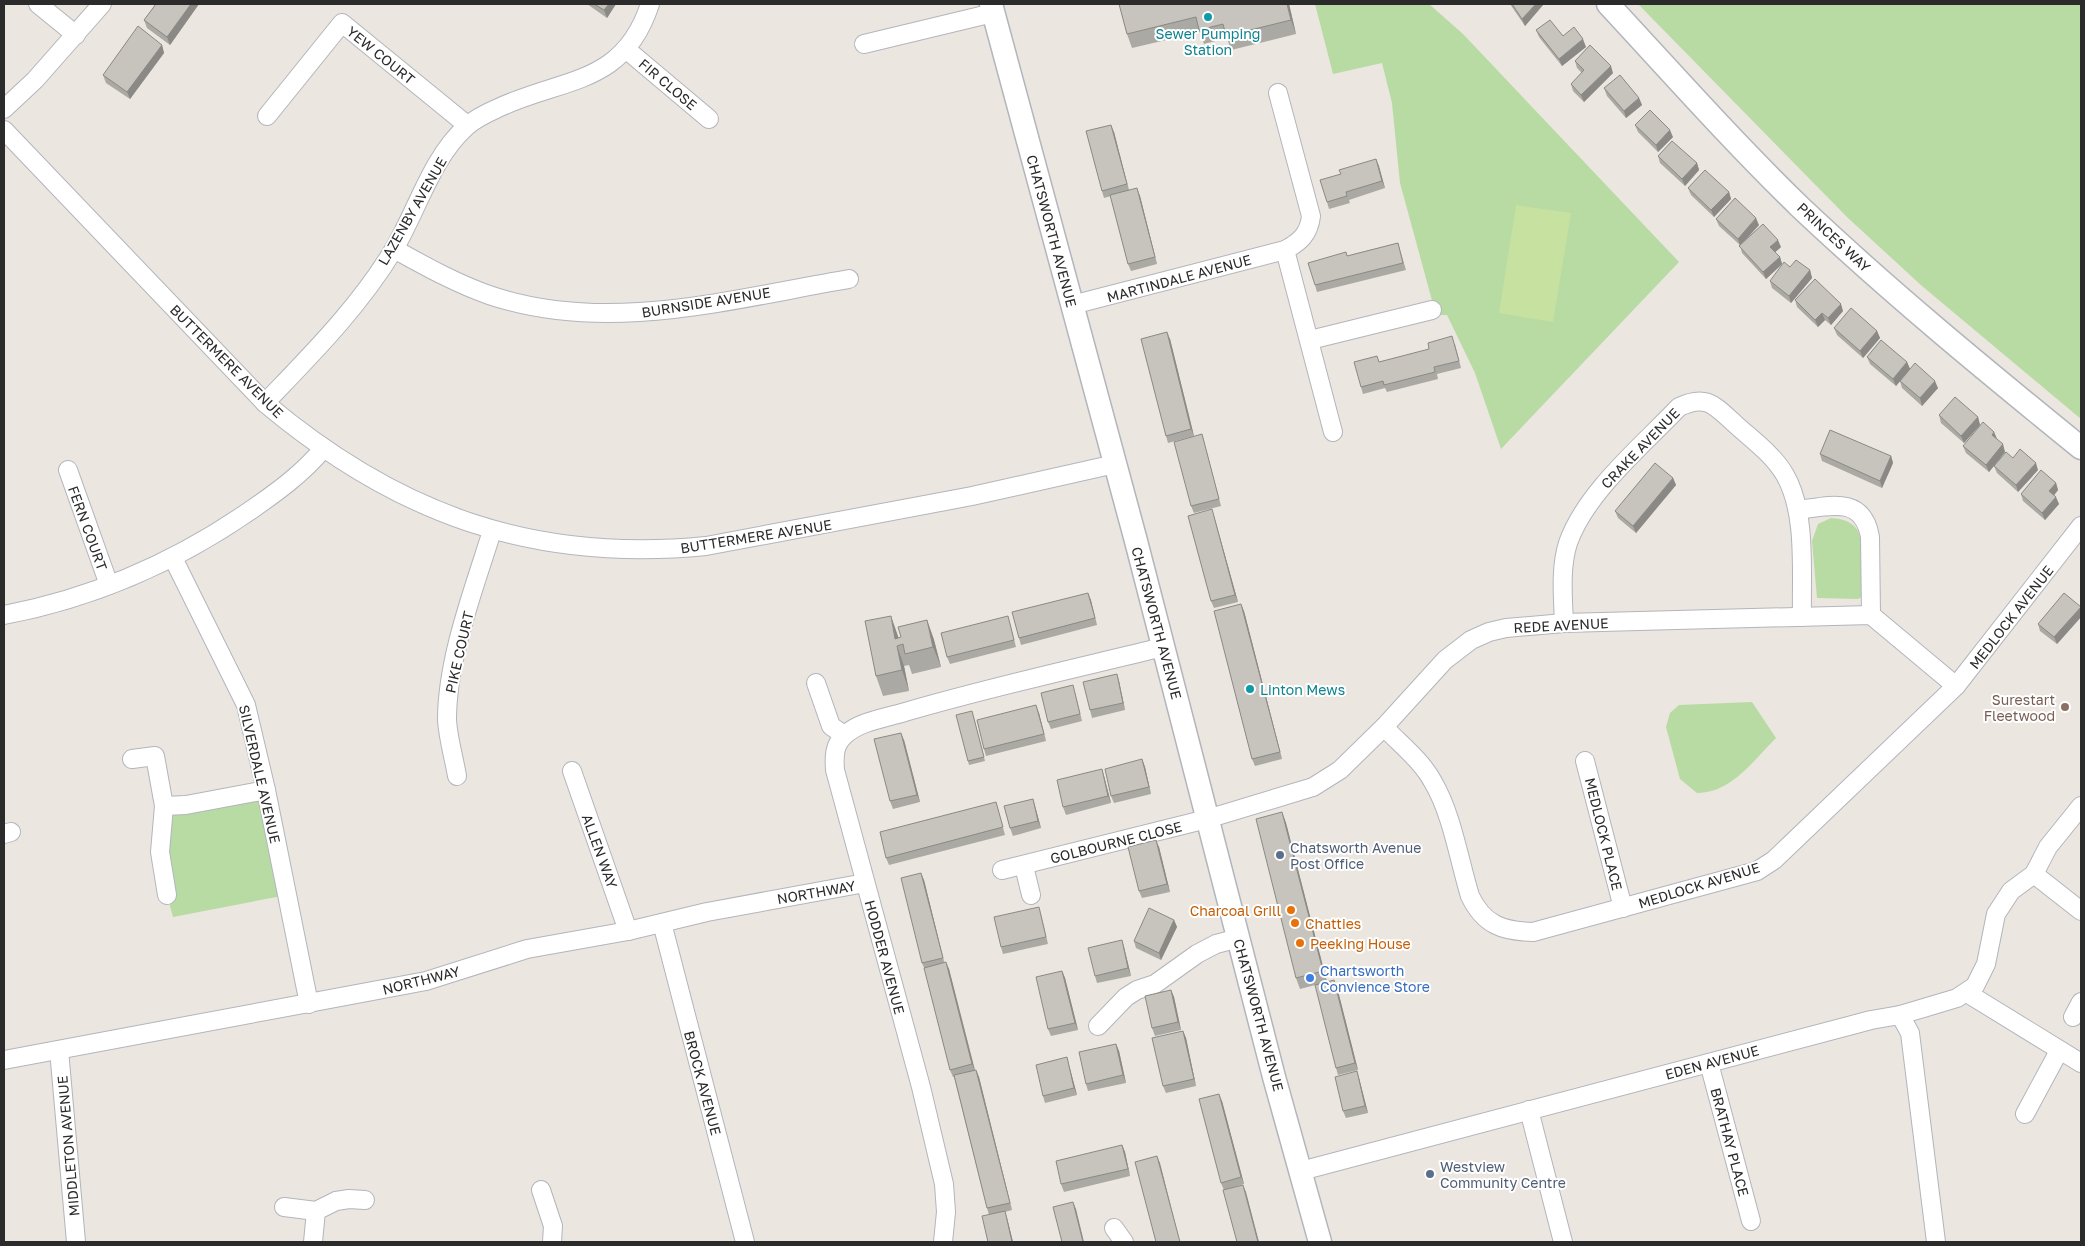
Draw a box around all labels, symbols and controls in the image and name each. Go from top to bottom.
marker: Sewer Pumping Station [1202,11,1214,23]
street label: YEW COURT [344,22,419,88]
place label: Sewer Pumping Station [1156,25,1260,58]
street label: FIR CLOSE [636,55,700,113]
street label: CHATSWORTH AVENUE [1023,153,1081,309]
street label: LAZENBY AVENUE [374,154,450,268]
street label: PRINCES WAY [1794,199,1874,275]
street label: MARTINDALE AVENUE [1105,251,1253,305]
street label: BURNSIDE AVENUE [640,283,772,321]
street label: BUTTERMERE AVENUE [167,301,287,421]
street label: CRAKE AVENUE [1597,404,1683,492]
street label: FERN COURT [65,483,111,573]
street label: BUTTERMERE AVENUE [679,516,833,556]
street label: CHATSWORTH AVENUE [1128,545,1186,701]
street label: MEDLOCK AVENUE [1965,562,2057,672]
street label: PIKE COURT [441,609,477,695]
street label: REDE AVENUE [1513,614,1609,636]
place label: Linton Mews [1260,681,1345,698]
marker: Linton Mews [1244,683,1256,695]
place label: Surestart Fleetwood [1984,691,2055,724]
marker: Surestart Fleetwood [2059,701,2071,713]
street label: SILVERDALE AVENUE [236,703,284,845]
street label: MEDLOCK PLACE [1582,776,1626,892]
street label: ALLEN WAY [579,812,621,890]
street label: GOLBOURNE CLOSE [1048,817,1184,867]
place label: Chatsworth Avenue Post Office [1290,839,1421,872]
marker: Chatsworth Avenue Post Office [1274,849,1286,861]
street label: MEDLOCK AVENUE [1636,858,1762,912]
street label: NORTHWAY [776,877,857,907]
street label: HODDER AVENUE [862,898,908,1016]
place label: Charcoal Grill [1190,902,1281,919]
marker: Charcoal Grill [1285,904,1297,916]
place label: Chatties [1305,915,1361,932]
marker: Chatties [1289,917,1301,929]
place label: Peeking House [1310,935,1411,952]
street label: CHATSWORTH AVENUE [1230,937,1288,1093]
marker: Peeking House [1294,937,1306,949]
street label: NORTHWAY [380,962,462,998]
place label: Chartsworth Convience Store [1320,962,1430,995]
marker: Chartsworth Convience Store [1304,972,1316,984]
street label: BROCK AVENUE [681,1029,725,1137]
street label: EDEN AVENUE [1663,1041,1761,1083]
street label: MIDDLETON AVENUE [53,1075,83,1217]
street label: BRATHAY PLACE [1707,1086,1753,1198]
place label: Westview Community Centre [1440,1158,1566,1191]
marker: Westview Community Centre [1424,1168,1436,1180]

